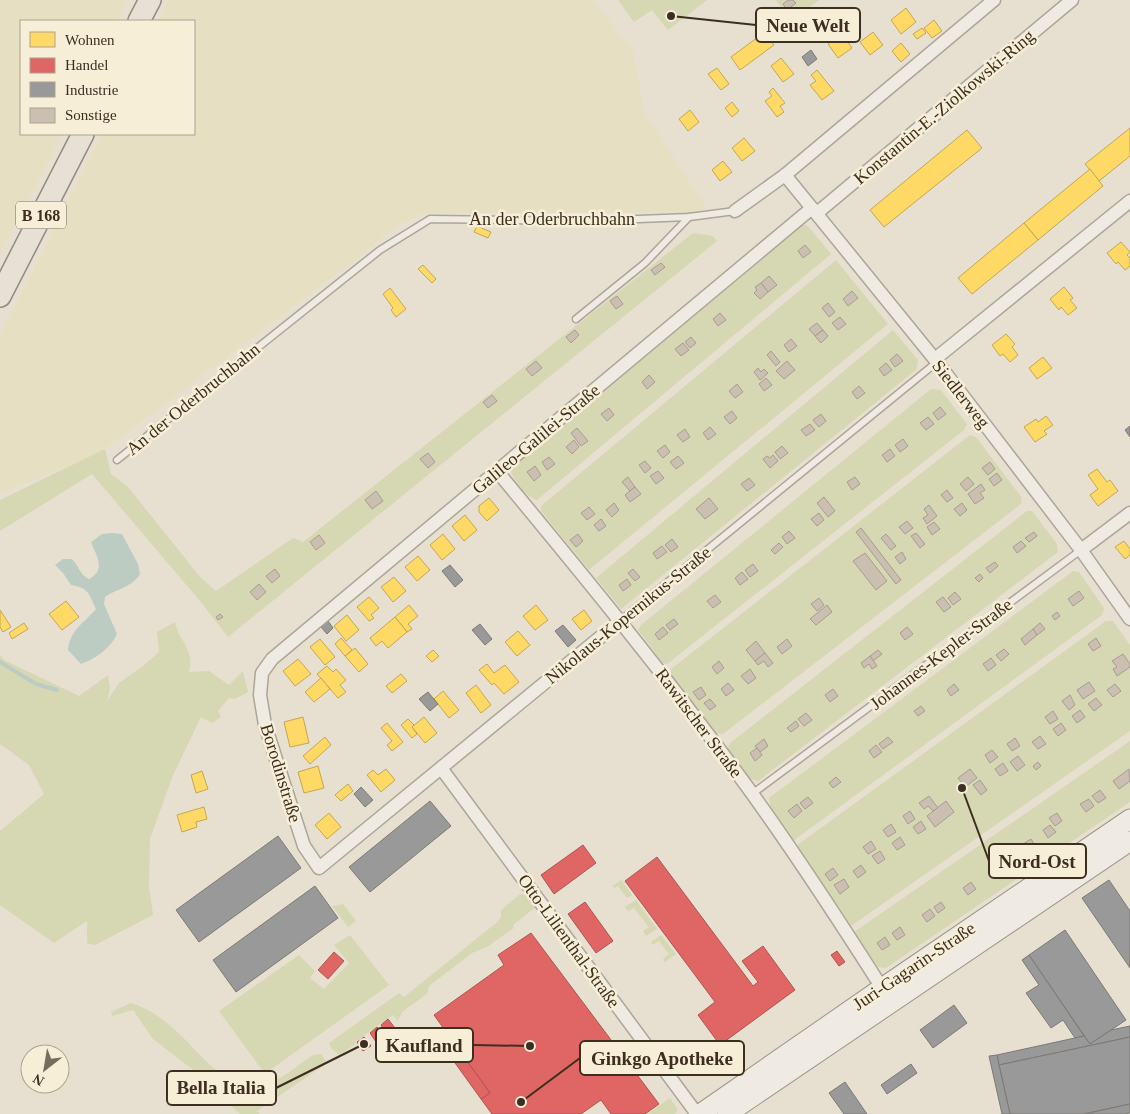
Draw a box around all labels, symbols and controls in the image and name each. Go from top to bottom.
callout: Neue Welt [756,8,860,42]
text: Neue Welt [766,15,850,36]
legend [20,20,195,135]
street label: Konstantin-E.-Ziolkowski-Ring [850,26,1038,188]
text: Wohnen [65,32,115,48]
text: Handel [65,57,108,73]
text: Industrie [65,82,119,98]
text: Sonstige [65,107,117,123]
road number: B 168 [16,202,66,228]
street label: An der Oderbruchbahn [469,209,635,229]
street label: An der Oderbruchbahn [122,339,264,459]
street label: Siedlerweg [928,356,994,432]
street label: Galileo-Galilei-Straße [468,380,604,498]
street label: Nikolaus-Kopernikus-Straße [541,542,715,688]
street label: Johannes-Kepler-Straße [866,594,1016,714]
street label: Rawitscher Straße [651,664,747,782]
street label: Borodinstraße [257,721,305,825]
callout: Nord-Ost [989,844,1086,878]
text: Nord-Ost [998,851,1076,872]
street label: Otto-Lilienthal-Straße [514,870,624,1012]
street label: Juri-Gagarin-Straße [849,918,979,1014]
callout: Kaufland [376,1028,473,1062]
text: Kaufland [385,1035,463,1056]
callout: Ginkgo Apotheke [580,1041,744,1075]
north arrow [20,1044,70,1094]
text: Ginkgo Apotheke [591,1048,733,1069]
text: N [30,1071,47,1089]
callout: Bella Italia [167,1071,276,1105]
text: Bella Italia [176,1077,266,1098]

